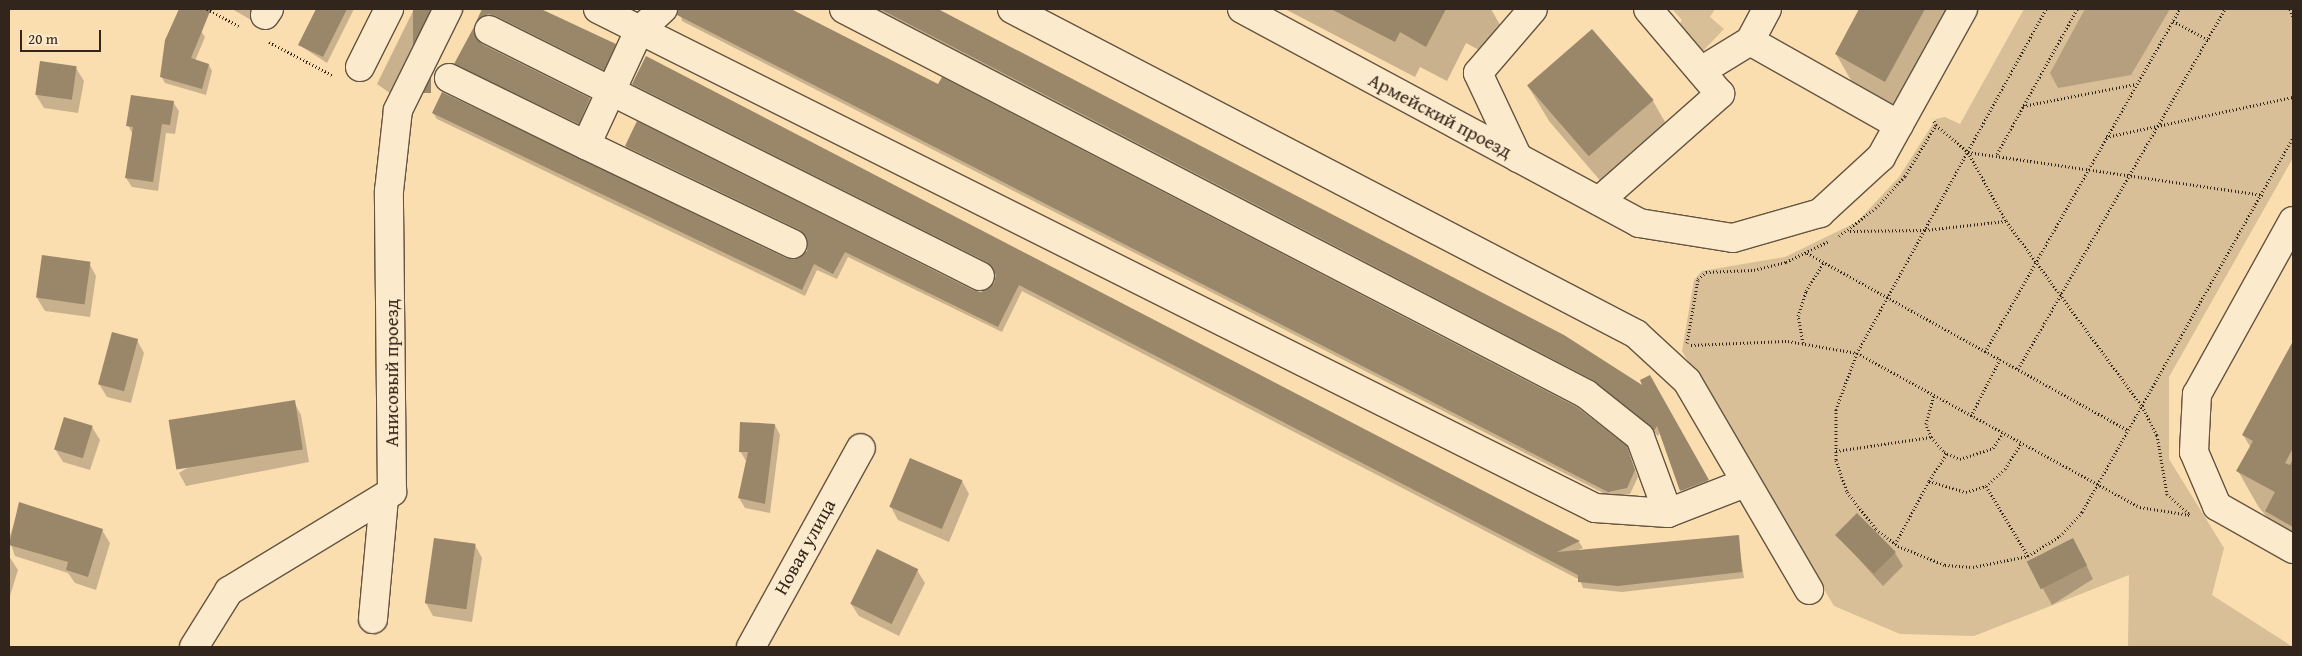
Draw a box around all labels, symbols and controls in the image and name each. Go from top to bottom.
scale bar [22,20,104,52]
text: 20 m [28,28,58,49]
street label: Армейский проезд [1365,69,1515,163]
street label: Анисовый проезд [381,299,403,447]
street label: Новая улица [769,495,841,599]

